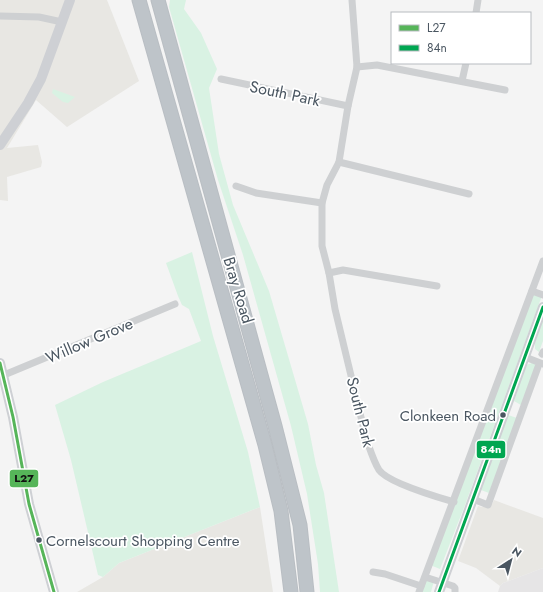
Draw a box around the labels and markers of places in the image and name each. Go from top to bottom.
place label: Clonkeen Road [400,405,496,427]
marker: Clonkeen Road [498,410,508,420]
place label: Cornelscourt Shopping Centre [46,530,240,552]
marker: Cornelscourt Shopping Centre [34,535,44,545]

